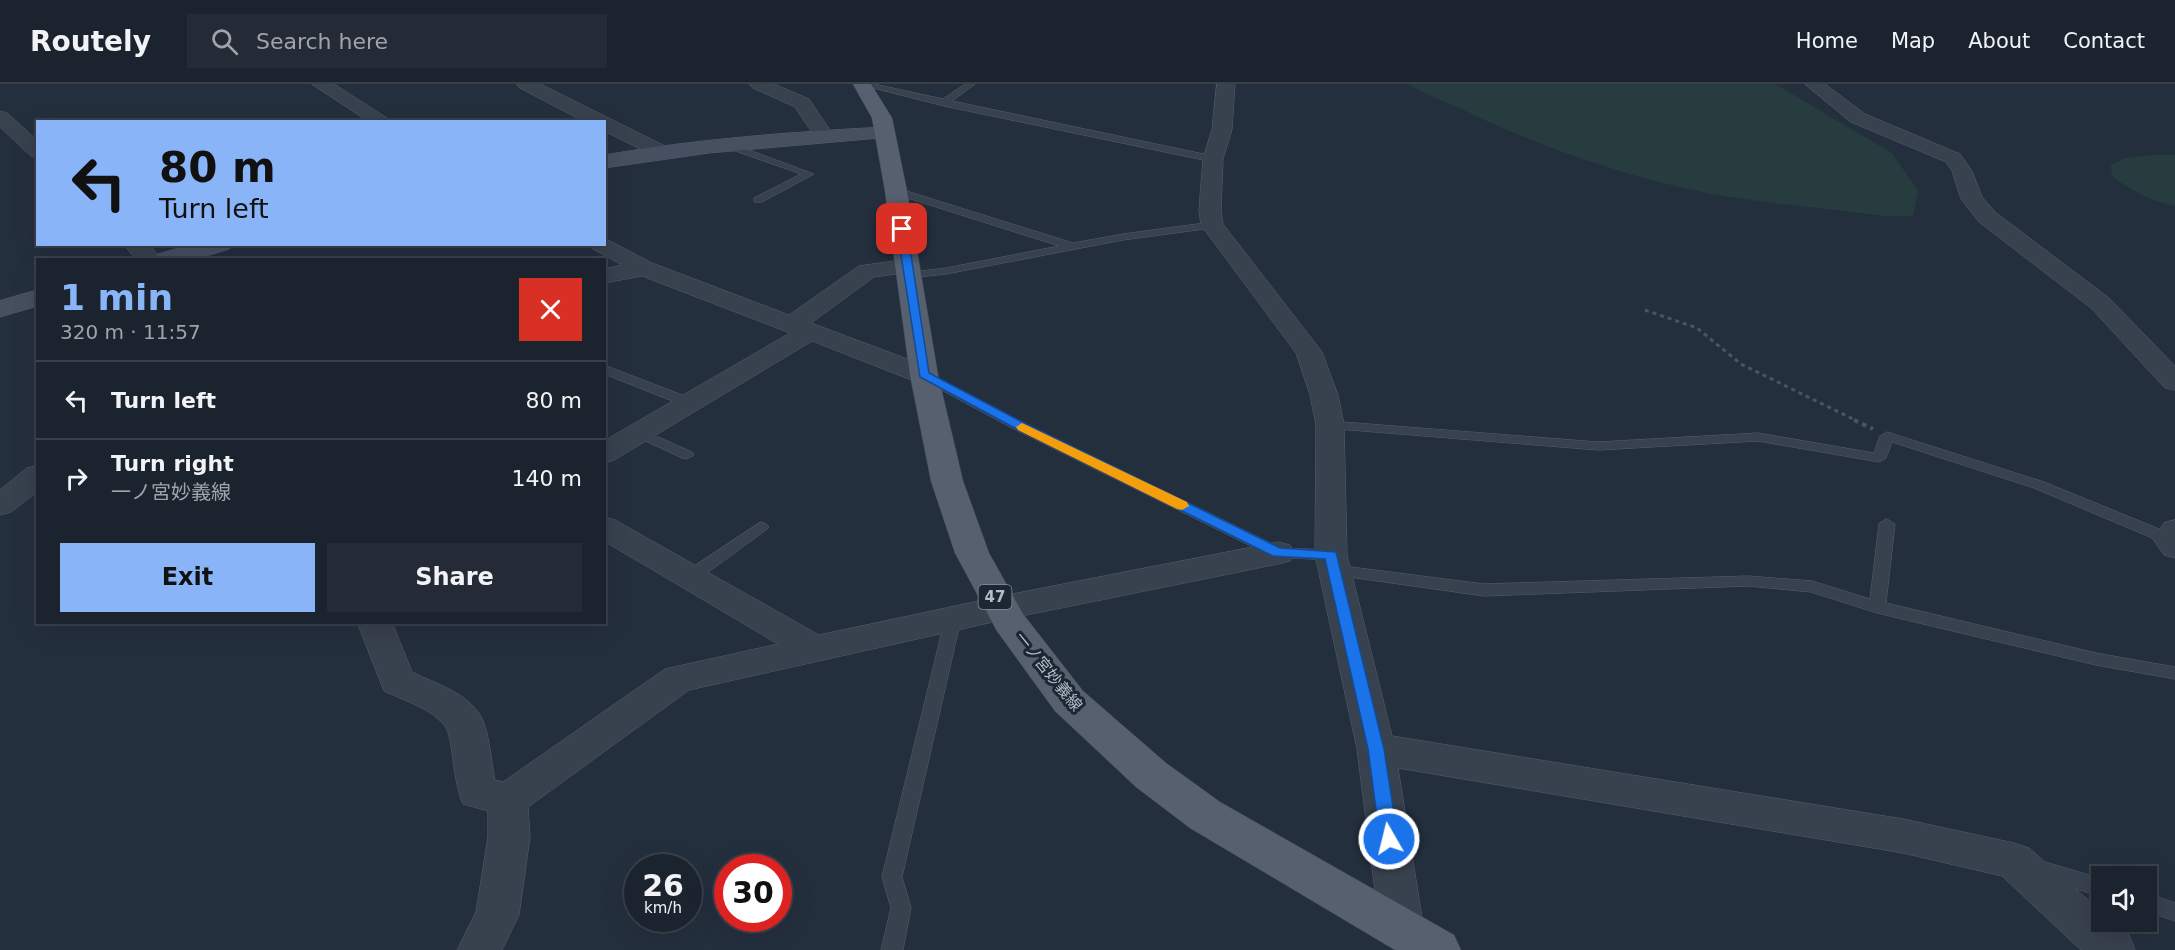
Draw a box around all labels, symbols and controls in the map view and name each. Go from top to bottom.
search box [187,14,607,68]
text: Routely [30,25,151,58]
icon: search [208,25,241,58]
text: Search here [256,29,388,54]
text: Home [1796,29,1858,53]
text: Map [1891,29,1935,53]
text: About [1968,29,2030,53]
text: Contact [2063,29,2145,53]
text: 80 m [159,143,276,192]
icon: left [60,144,138,222]
text: Turn left [159,193,269,224]
pin [876,203,927,254]
icon: arrive [885,212,918,245]
text: 1 min [60,277,173,318]
button: close [519,278,582,341]
text: 320 m · 11:57 [60,320,201,344]
icon: left [60,384,93,417]
text: Turn left [111,388,216,413]
text: 80 m [526,388,582,413]
text: Turn right [111,451,234,476]
icon: right [60,462,93,495]
text: 140 m [512,466,582,491]
text: 一ノ宮妙義線 [111,480,231,504]
button: Exit [60,543,315,612]
button: Share [327,543,582,612]
road number: 47 [978,585,1012,609]
street label: 一ノ宮妙義線 [1011,628,1086,715]
position arrow [1357,807,1421,871]
speed limit sign: 30 [714,854,792,932]
map controls [2091,866,2157,932]
button: sound [2091,866,2157,932]
text: 26 [642,868,684,903]
text: km/h [644,899,682,917]

